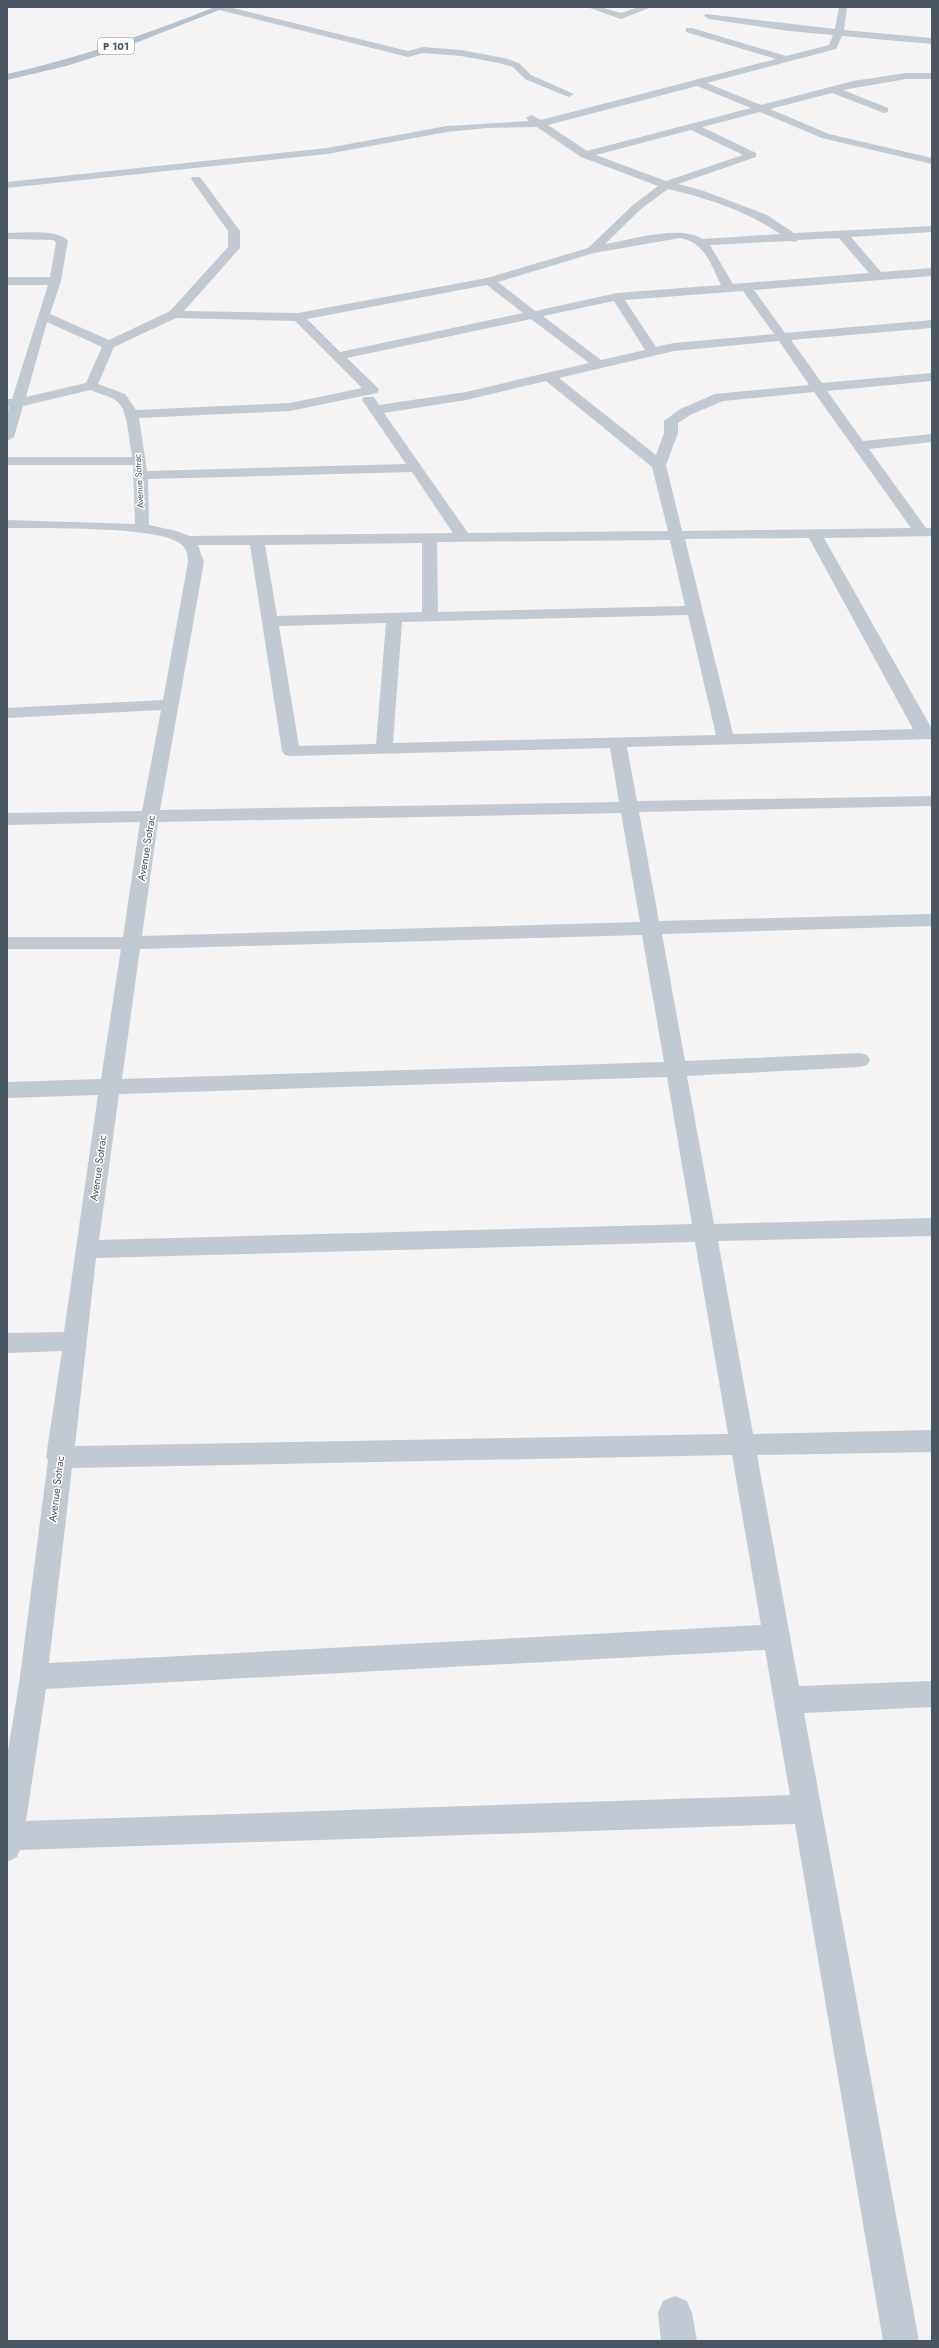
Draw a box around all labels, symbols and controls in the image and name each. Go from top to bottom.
road number: P 101 [98,38,134,54]
street label: Avenue Sotrac [131,453,146,509]
street label: Avenue Sotrac [133,814,159,882]
street label: Avenue Sotrac [85,1134,111,1202]
street label: Avenue Sotrac [44,1455,68,1523]

